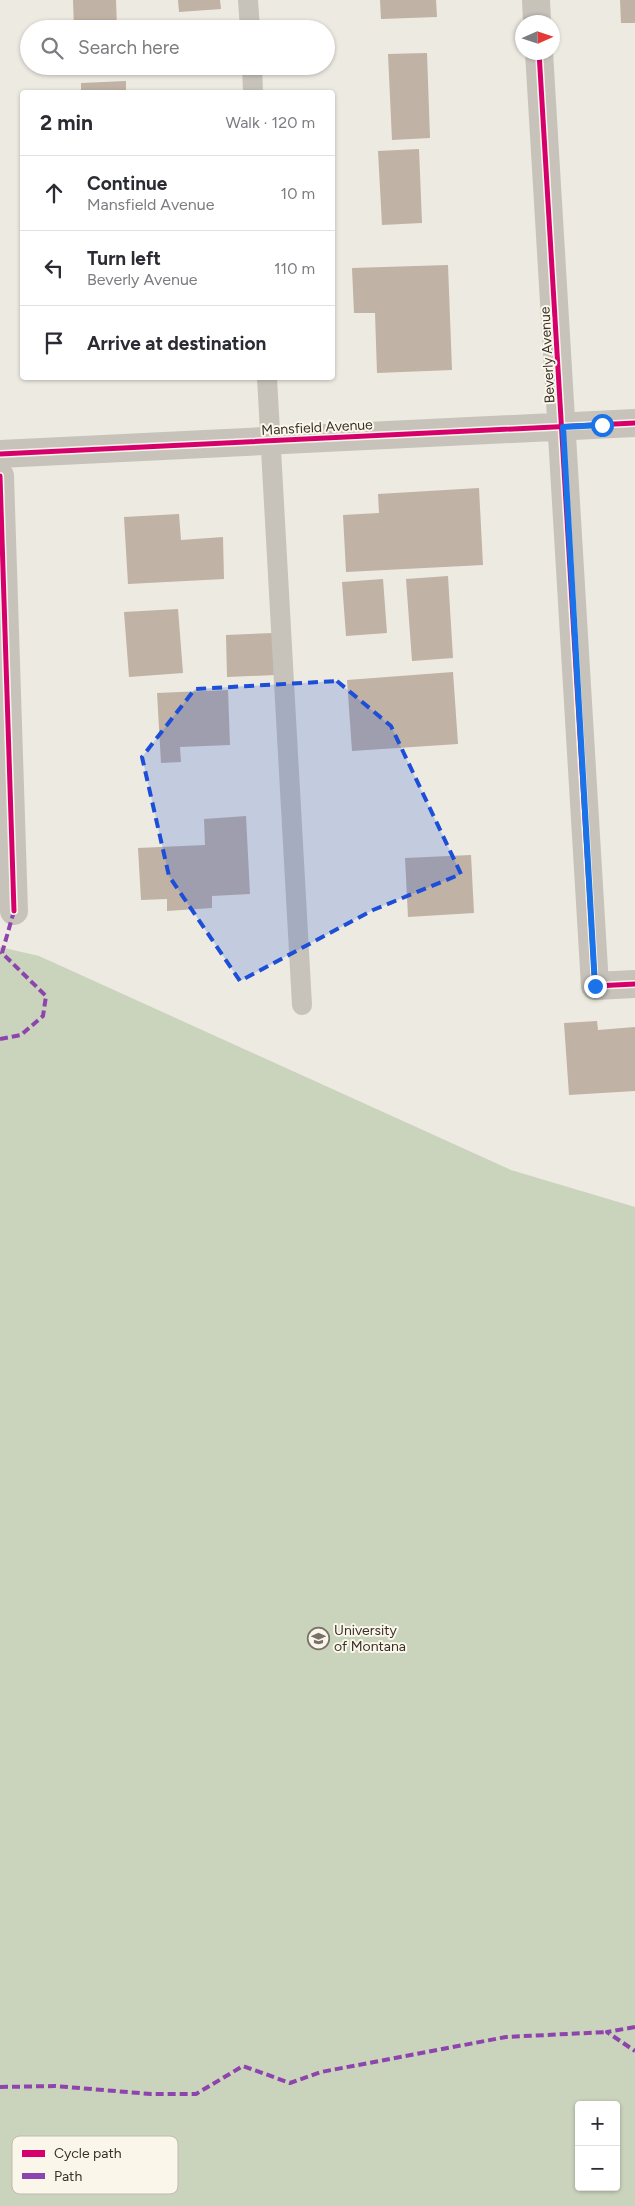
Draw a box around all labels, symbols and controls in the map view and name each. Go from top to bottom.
north arrow [515,15,560,60]
search box [20,20,335,75]
icon: search [38,34,66,62]
text: Search here [78,36,180,59]
text: 2 min [40,110,93,135]
text: Walk · 120 m [226,113,315,132]
text: Continue [87,172,167,195]
icon: ahead [40,179,68,207]
text: 10 m [281,184,315,203]
text: Mansfield Avenue [87,195,214,214]
text: Turn left [87,247,161,270]
icon: left [40,254,68,282]
text: 110 m [274,259,315,278]
text: Beverly Avenue [87,270,198,289]
street label: Beverly Avenue [536,306,559,404]
icon: arrive [40,329,68,357]
text: Arrive at destination [87,332,266,355]
route start [591,414,614,437]
street label: Mansfield Avenue [261,416,373,439]
route end [584,975,607,998]
place label: University of Montana [334,1622,406,1655]
school or university icon: University of Montana [306,1626,330,1650]
map controls [575,2101,620,2191]
button: + [575,2101,620,2146]
legend [12,2136,178,2194]
text: Cycle path [54,2145,122,2162]
button: − [575,2146,620,2191]
text: Path [54,2168,82,2185]

